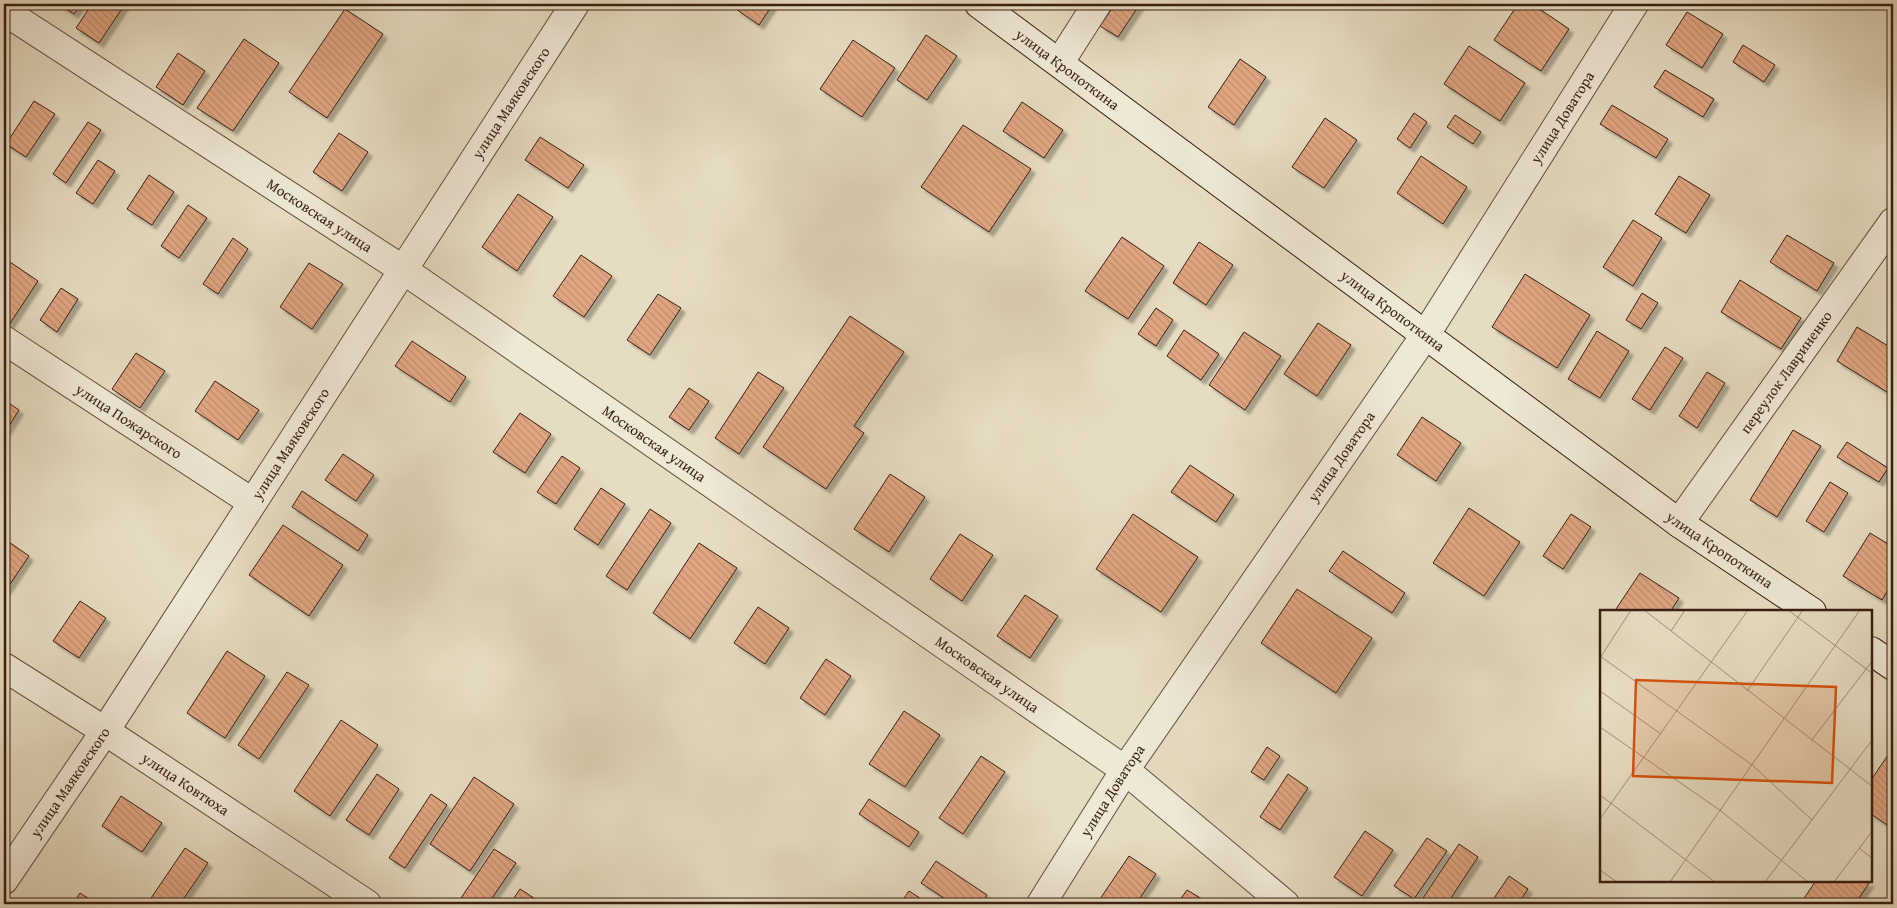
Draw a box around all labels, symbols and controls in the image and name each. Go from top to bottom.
street label: улица Кропоткина [1010,23,1125,115]
street label: улица Маяковского [466,42,555,163]
street label: улица Доватора [1524,66,1600,168]
street label: Московская улица [263,173,377,258]
street label: улица Кропоткина [1336,264,1450,356]
street label: переулок Лавриненко [1735,306,1837,438]
street label: улица Пожарского [71,378,187,464]
street label: улица Маяковского [246,383,334,504]
street label: Московская улица [598,400,711,487]
street label: улица Доватора [1302,406,1380,507]
street label: улица Кропоткина [1661,505,1778,594]
inset map [1600,610,1872,883]
street label: Московская улица [931,631,1044,718]
street label: улица Маяковского [24,722,115,842]
street label: улица Доватора [1074,739,1150,841]
street label: улица Ковтюха [137,747,234,821]

